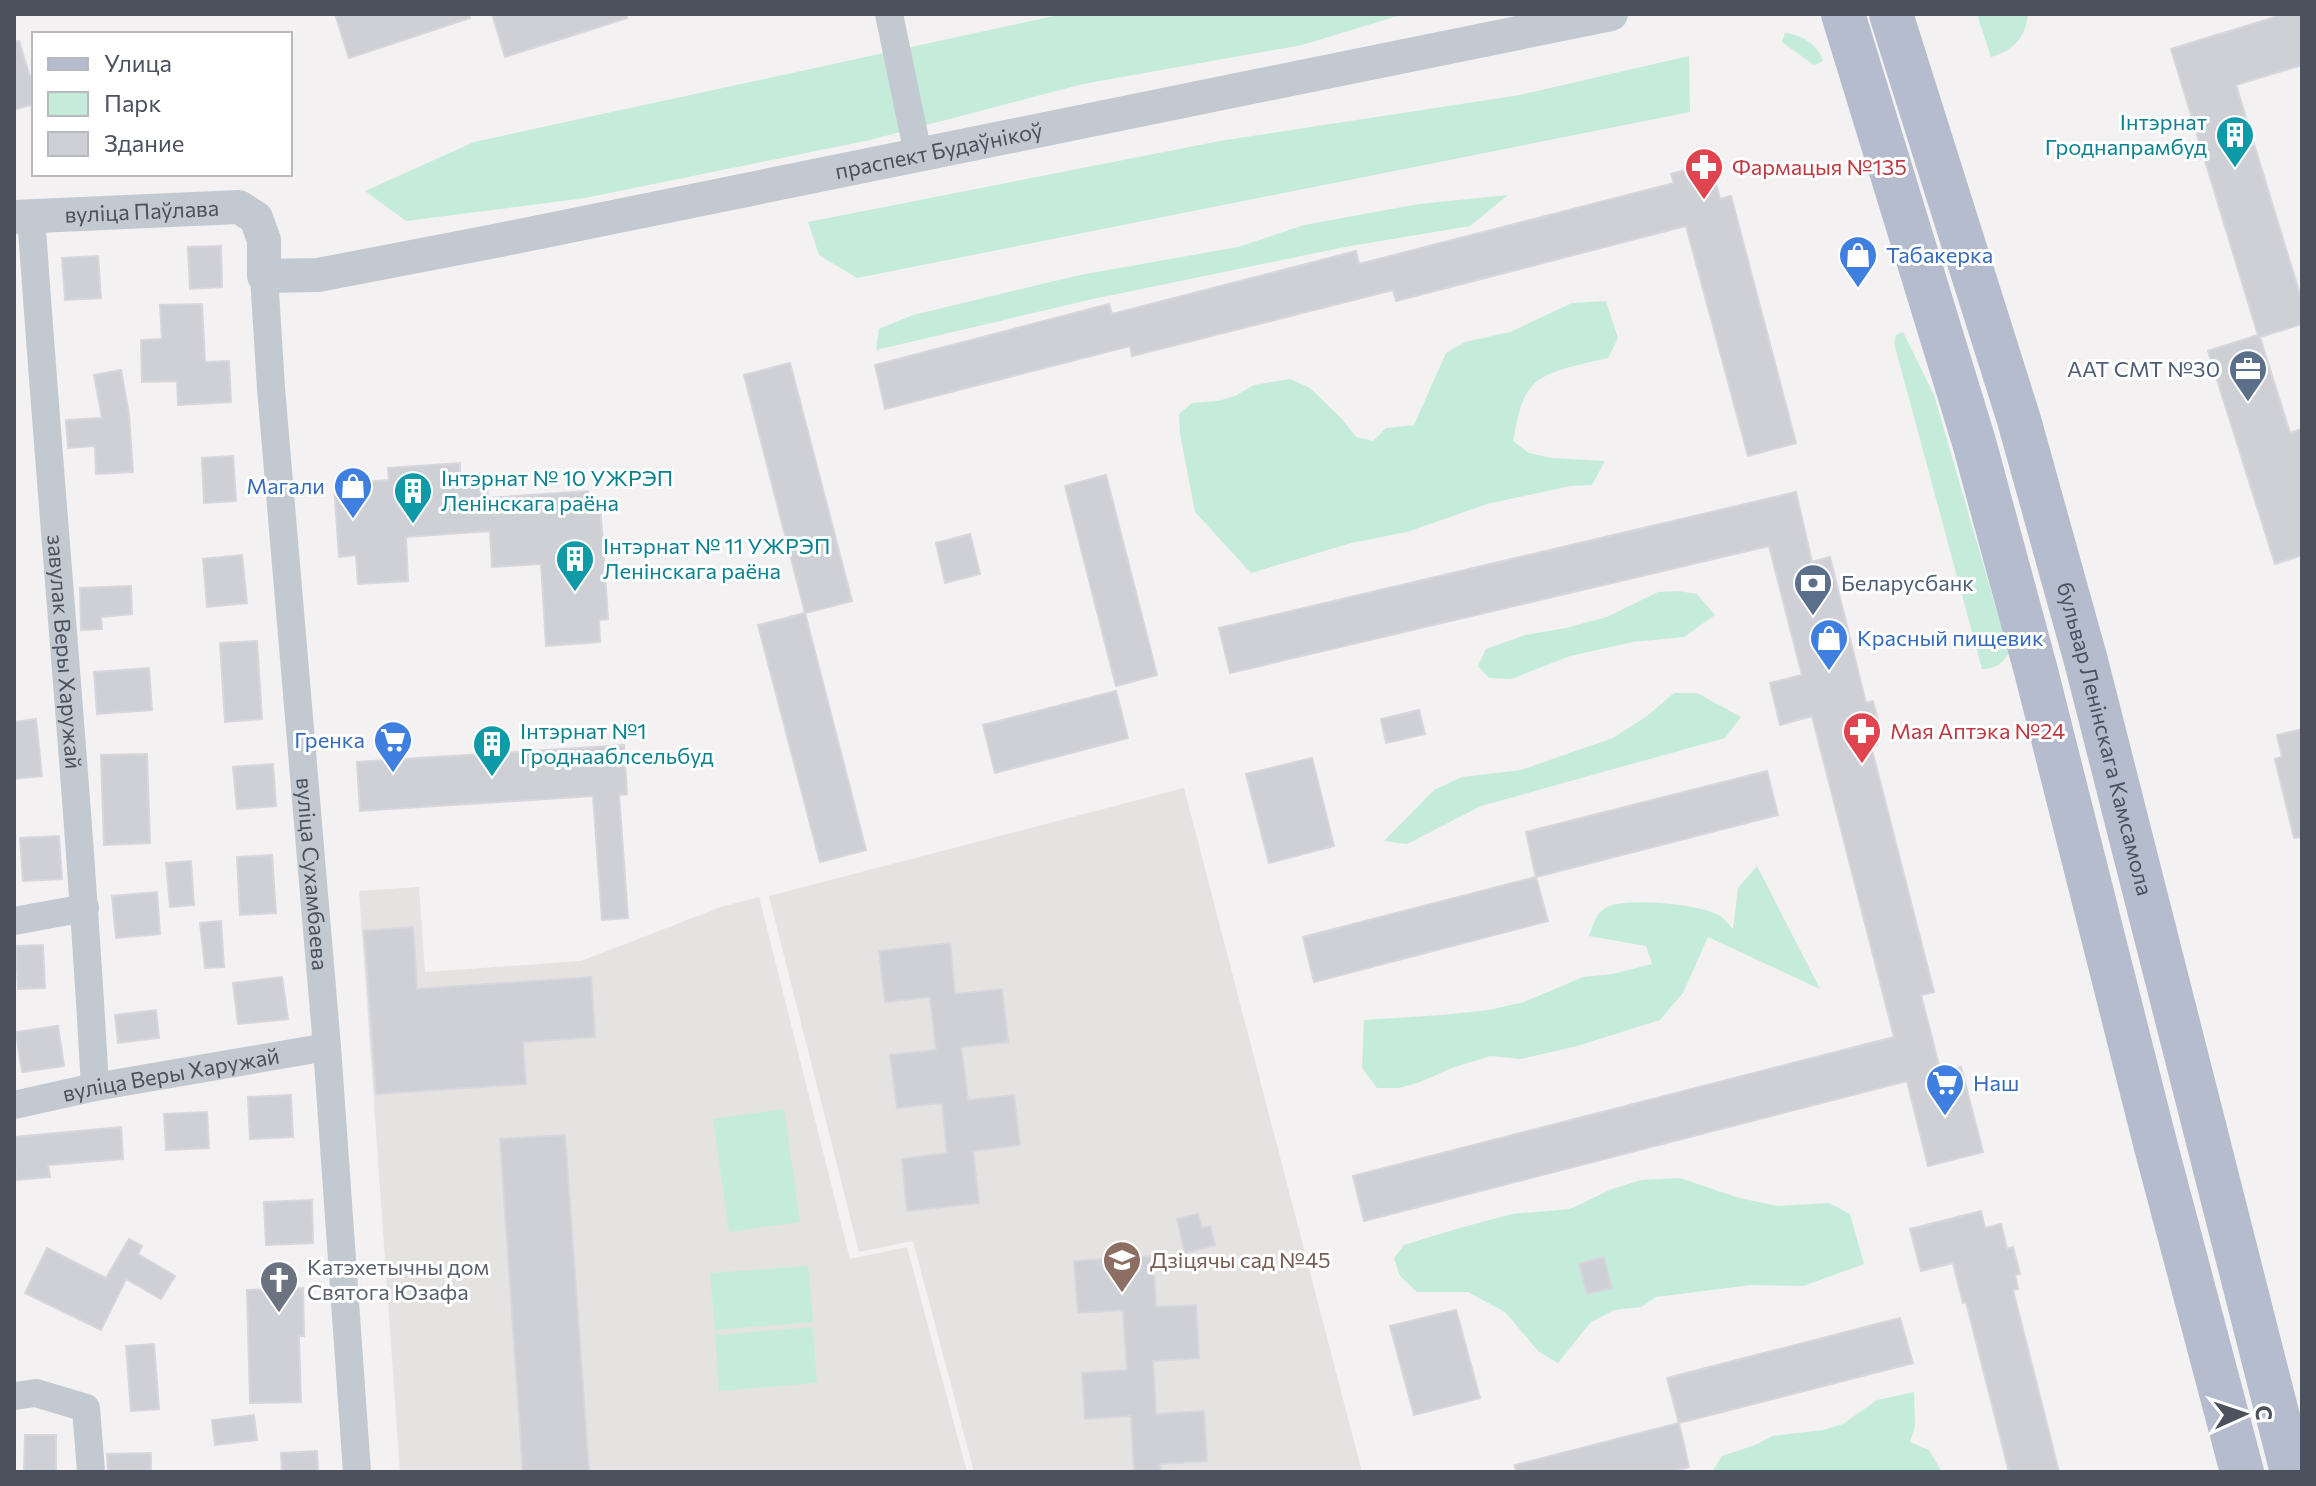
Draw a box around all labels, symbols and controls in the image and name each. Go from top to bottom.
legend [32,32,292,176]
text: Улица [104,48,172,77]
text: Парк [104,88,161,117]
place label: Інтэрнат Гроднапрамбуд [2045,108,2207,160]
building icon: Інтэрнат Гроднапрамбуд [2214,114,2256,169]
street label: праспект Будаўнікоў [833,116,1045,185]
text: Здание [104,128,184,157]
pharmacy icon: Фармацыя №135 [1683,146,1725,201]
place label: Фармацыя №135 [1732,153,1907,180]
street label: вуліца Паўлава [64,194,220,228]
shop icon: Табакерка [1837,234,1879,289]
place label: Табакерка [1886,241,1993,268]
office icon: ААТ СМТ №30 [2227,348,2269,403]
place label: ААТ СМТ №30 [2067,355,2220,382]
place label: Інтэрнат № 10 УЖРЭП Ленінскага раёна [441,464,673,516]
shop icon: Магали [332,465,374,520]
building icon: Інтэрнат № 10 УЖРЭП Ленінскага раёна [392,470,434,525]
place label: Магали [246,472,325,499]
place label: Інтэрнат № 11 УЖРЭП Ленінскага раёна [603,532,830,584]
street label: завулак Веры Харужай [42,533,88,770]
building icon: Інтэрнат № 11 УЖРЭП Ленінскага раёна [554,538,596,593]
bank icon: Беларусбанк [1792,562,1834,617]
place label: Беларусбанк [1841,569,1974,596]
street label: бульвар Ленінскага Камсамола [2052,579,2159,898]
shop icon: Красный пищевик [1808,617,1850,672]
place label: Красный пищевик [1857,624,2044,651]
pharmacy icon: Мая Аптэка №24 [1841,710,1883,765]
place label: Інтэрнат №1 Гроднааблсельбуд [520,717,714,769]
place label: Мая Аптэка №24 [1890,717,2065,744]
supermarket icon: Гренка [372,719,414,774]
building icon: Інтэрнат №1 Гроднааблсельбуд [471,723,513,778]
place label: Гренка [294,726,365,753]
street label: вуліца Сухамбаева [291,776,334,971]
street label: вуліца Веры Харужай [60,1041,281,1107]
supermarket icon: Наш [1924,1062,1966,1117]
place label: Наш [1973,1069,2019,1096]
school or university icon: Дзіцячы сад №45 [1101,1239,1143,1294]
place label: Дзіцячы сад №45 [1150,1246,1331,1273]
place label: Катэхетычны дом Святога Юзафа [307,1253,489,1305]
church icon: Катэхетычны дом Святога Юзафа [258,1259,300,1314]
north arrow [2204,1374,2284,1454]
text: С [2251,1405,2278,1421]

